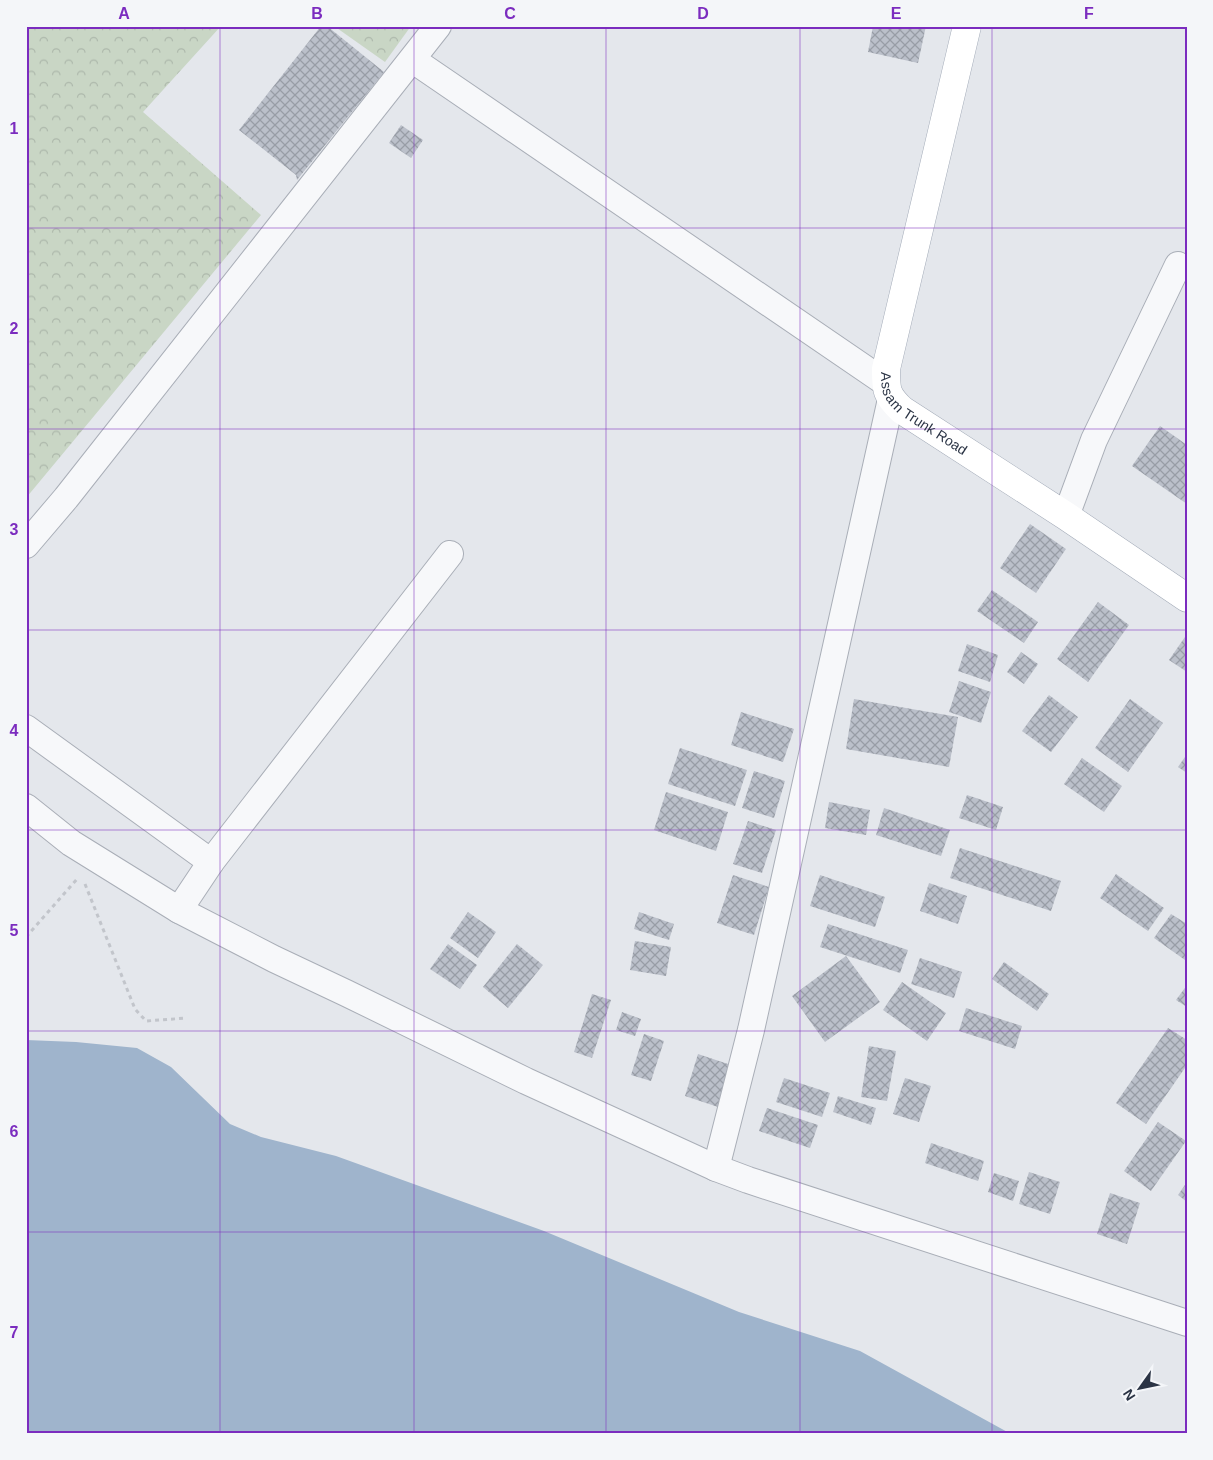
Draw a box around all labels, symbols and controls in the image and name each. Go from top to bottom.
text: A [118,5,130,22]
text: B [311,5,323,22]
text: C [504,5,516,22]
text: D [697,5,709,22]
text: E [891,5,902,22]
text: F [1084,5,1094,22]
text: 1 [10,120,19,137]
text: 2 [10,320,19,337]
street label: Assam Trunk Road [878,372,970,458]
text: 3 [10,521,19,538]
text: 4 [10,722,19,739]
text: 5 [10,922,19,939]
text: 6 [10,1123,19,1140]
text: 7 [10,1324,19,1341]
north arrow [1116,1362,1166,1412]
text: N [1120,1386,1139,1404]

